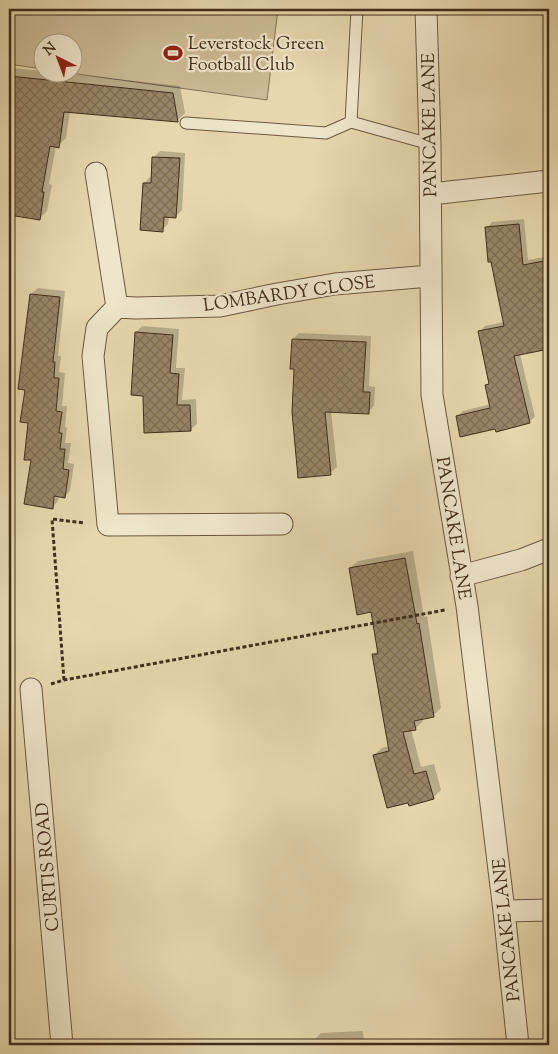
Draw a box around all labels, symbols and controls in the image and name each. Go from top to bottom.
north arrow [32,32,82,82]
place label: Leverstock Green Football Club [188,32,325,79]
text: N [40,39,61,61]
sports icon: Leverstock Green Football Club [162,42,184,64]
street label: PANCAKE LANE [417,52,445,197]
street label: LOMBARDY CLOSE [202,270,377,320]
street label: PANCAKE LANE [428,455,476,602]
street label: CURTIS ROAD [30,801,68,932]
street label: PANCAKE LANE [488,857,528,1003]

